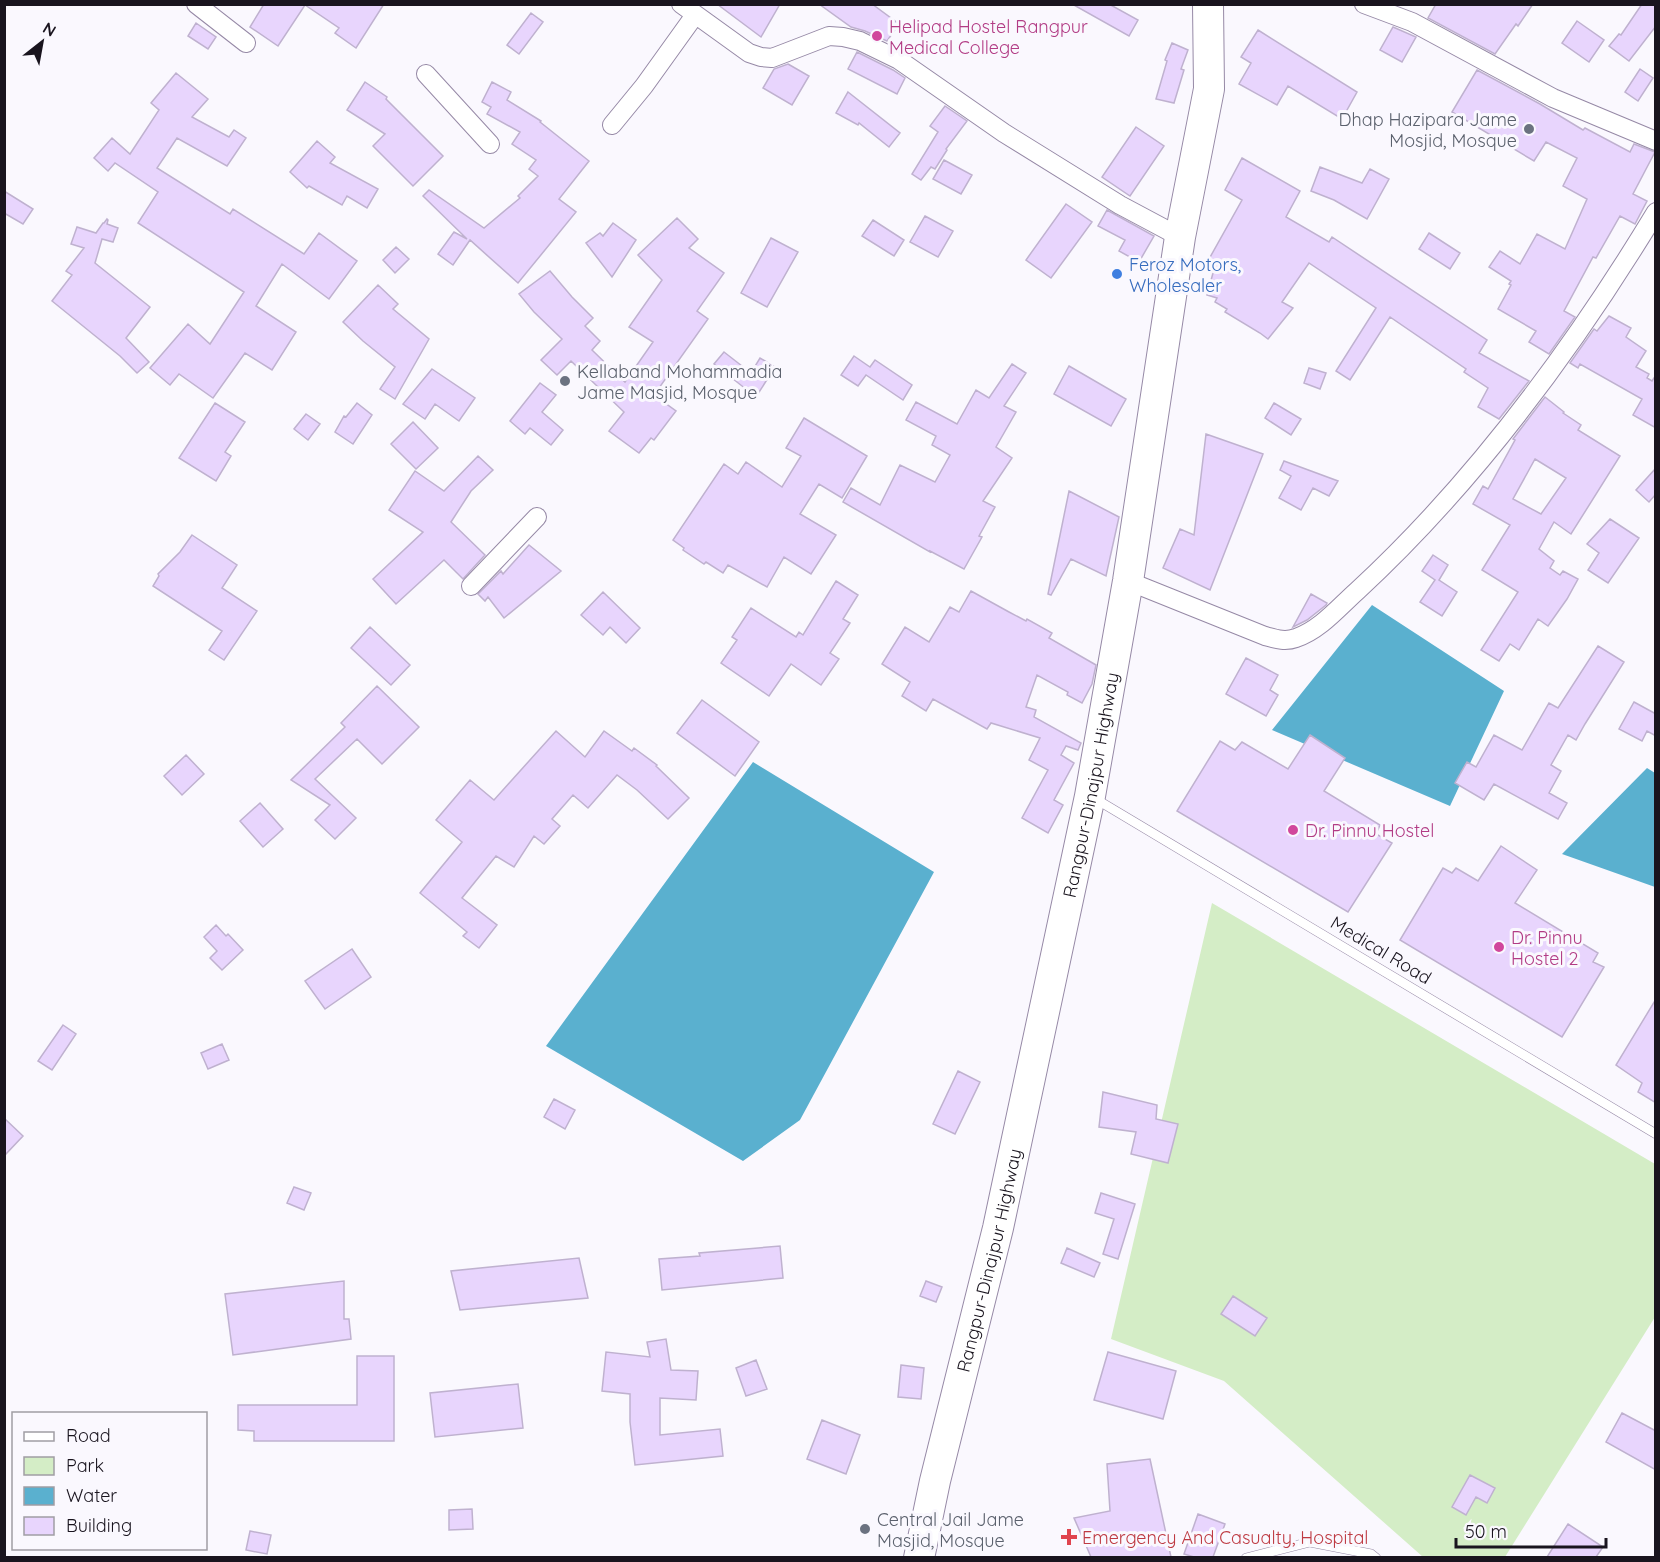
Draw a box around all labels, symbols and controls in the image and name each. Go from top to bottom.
north arrow [12,12,72,72]
place label: Helipad Hostel Rangpur Medical College [889,15,1088,59]
text: N [40,18,60,41]
marker: Helipad Hostel Rangpur Medical College [870,29,884,43]
place label: Dhap Hazipara Jame Mosjid, Mosque [1339,108,1517,152]
marker: Dhap Hazipara Jame Mosjid, Mosque [1522,122,1536,136]
place label: Feroz Motors, Wholesaler [1129,253,1241,297]
marker: Feroz Motors, Wholesaler [1110,267,1124,281]
place label: Kellaband Mohammadia Jame Masjid, Mosque [577,360,782,404]
marker: Kellaband Mohammadia Jame Masjid, Mosque [558,374,572,388]
street label: Rangpur-Dinajpur Highway [1057,670,1123,900]
place label: Dr. Pinnu Hostel [1305,819,1434,842]
marker: Dr. Pinnu Hostel [1286,823,1300,837]
street label: Medical Road [1326,911,1436,989]
place label: Dr. Pinnu Hostel 2 [1511,926,1583,970]
marker: Dr. Pinnu Hostel 2 [1492,940,1506,954]
street label: Rangpur-Dinajpur Highway [951,1146,1026,1374]
legend [12,1412,207,1550]
text: Road [66,1424,111,1447]
text: Park [66,1454,104,1477]
text: Water [66,1484,117,1507]
place label: Central Jail Jame Masjid, Mosque [877,1508,1024,1552]
scale bar [1456,1511,1606,1549]
text: Building [66,1514,132,1537]
text: 50 m [1465,1520,1507,1543]
marker: Central Jail Jame Masjid, Mosque [858,1522,872,1536]
place label: Emergency And Casualty, Hospital [1082,1526,1369,1549]
marker: Emergency And Casualty, Hospital [1060,1528,1078,1546]

